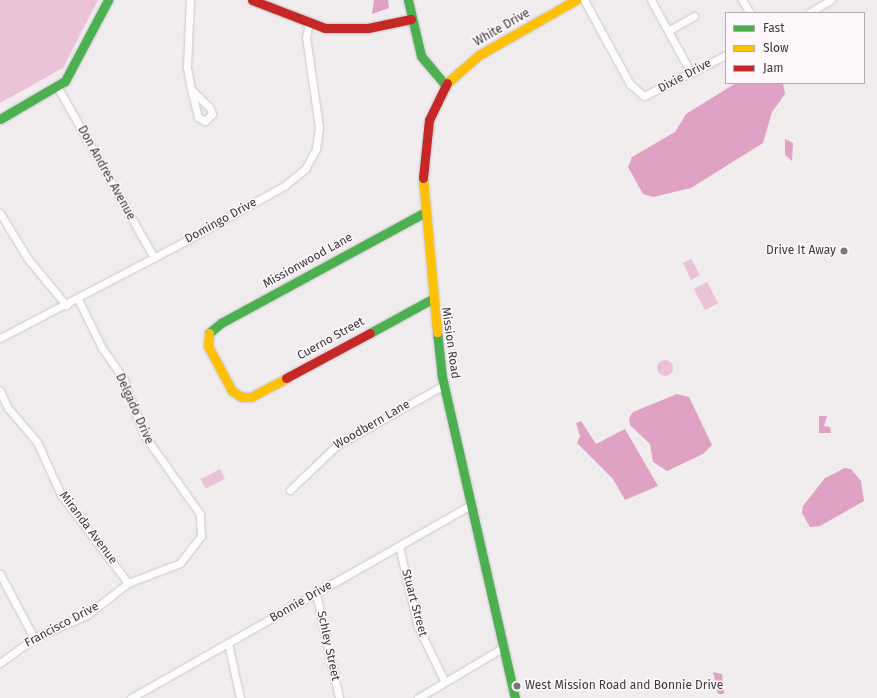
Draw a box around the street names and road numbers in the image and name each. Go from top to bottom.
street label: White Drive [471,6,533,50]
street label: Dixie Drive [656,56,714,96]
street label: Don Andres Avenue [74,123,138,223]
street label: Domingo Drive [183,195,259,247]
street label: Missionwood Lane [261,230,355,292]
street label: Mission Road [438,306,462,380]
street label: Cuerno Street [295,315,367,363]
street label: Delgado Drive [112,371,156,447]
street label: Woodbern Lane [331,397,413,453]
street label: Miranda Avenue [56,489,120,567]
street label: Stuart Street [398,568,430,638]
street label: Bonnie Drive [267,578,335,626]
street label: Francisco Drive [23,599,101,651]
street label: Schley Street [314,610,342,682]

